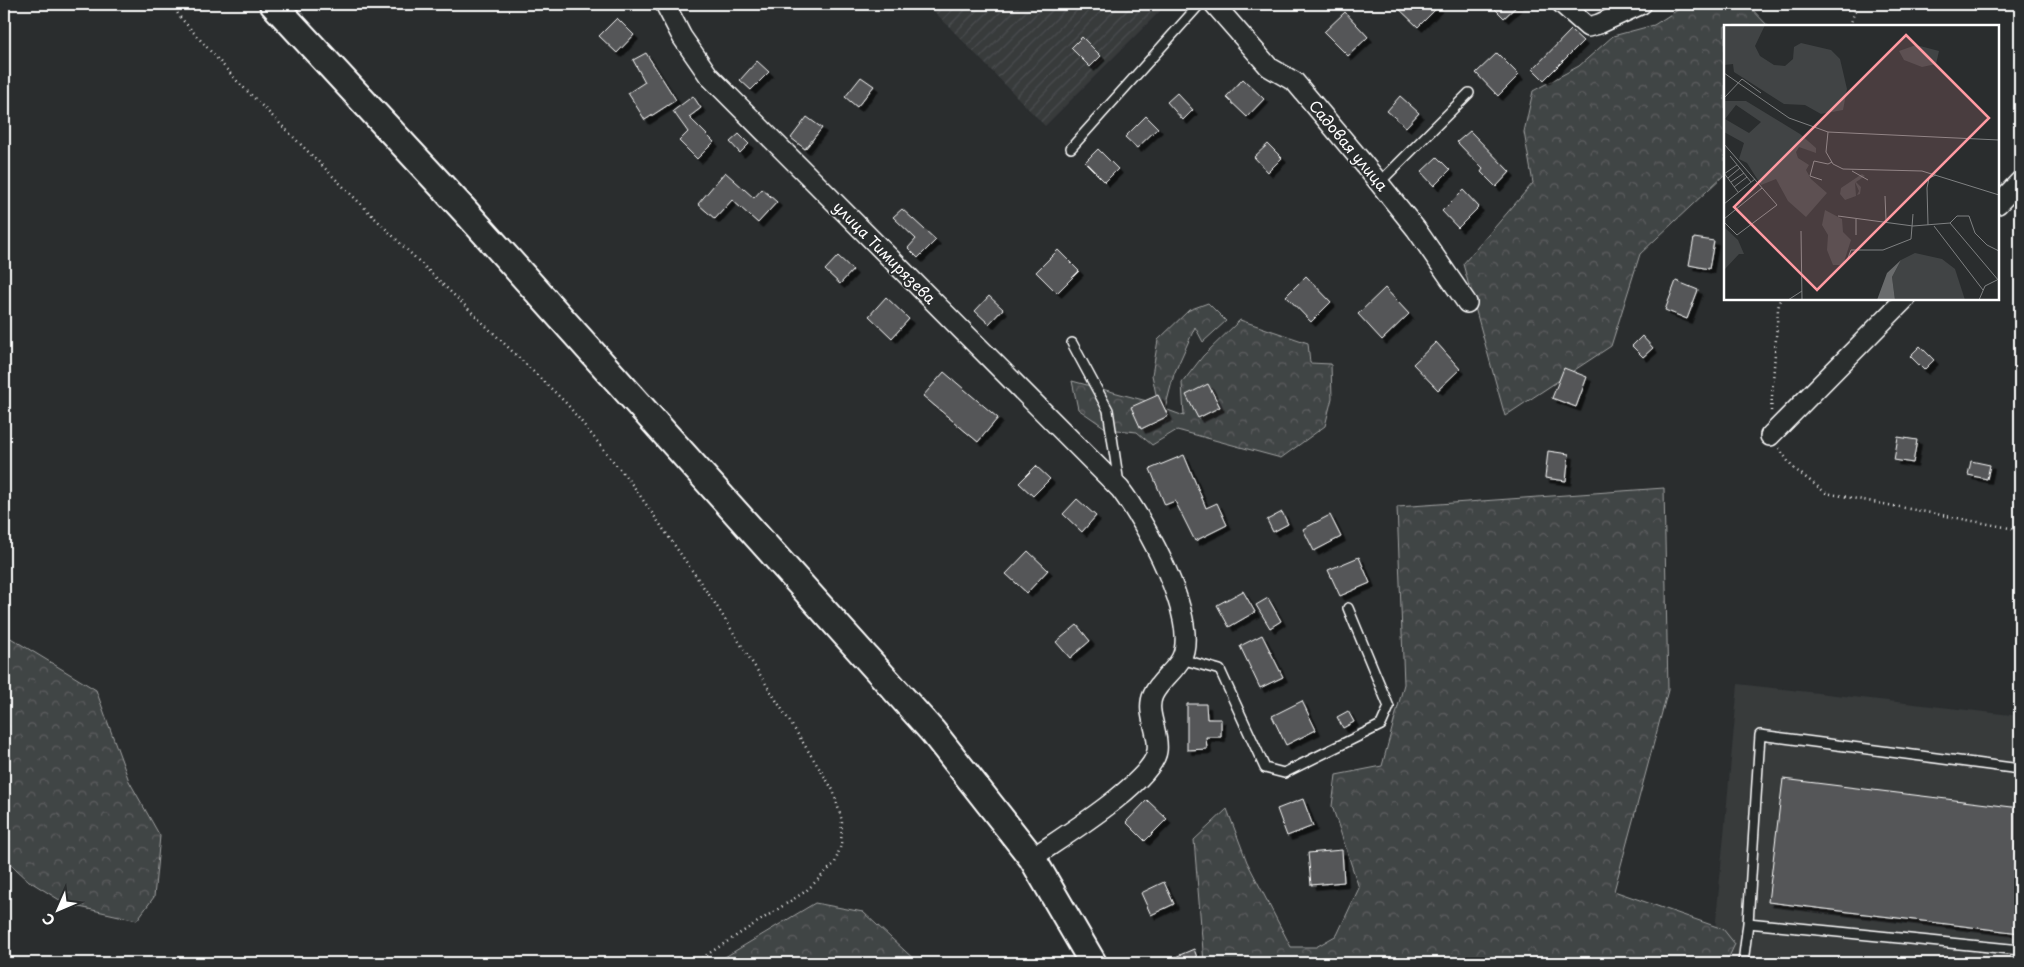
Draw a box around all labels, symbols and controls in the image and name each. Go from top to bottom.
inset map [1724,25,1999,300]
street label: Садовая улица [1304,94,1395,196]
street label: улица Тимирязева [828,195,942,309]
north arrow [32,884,82,934]
text: С [37,908,60,931]

